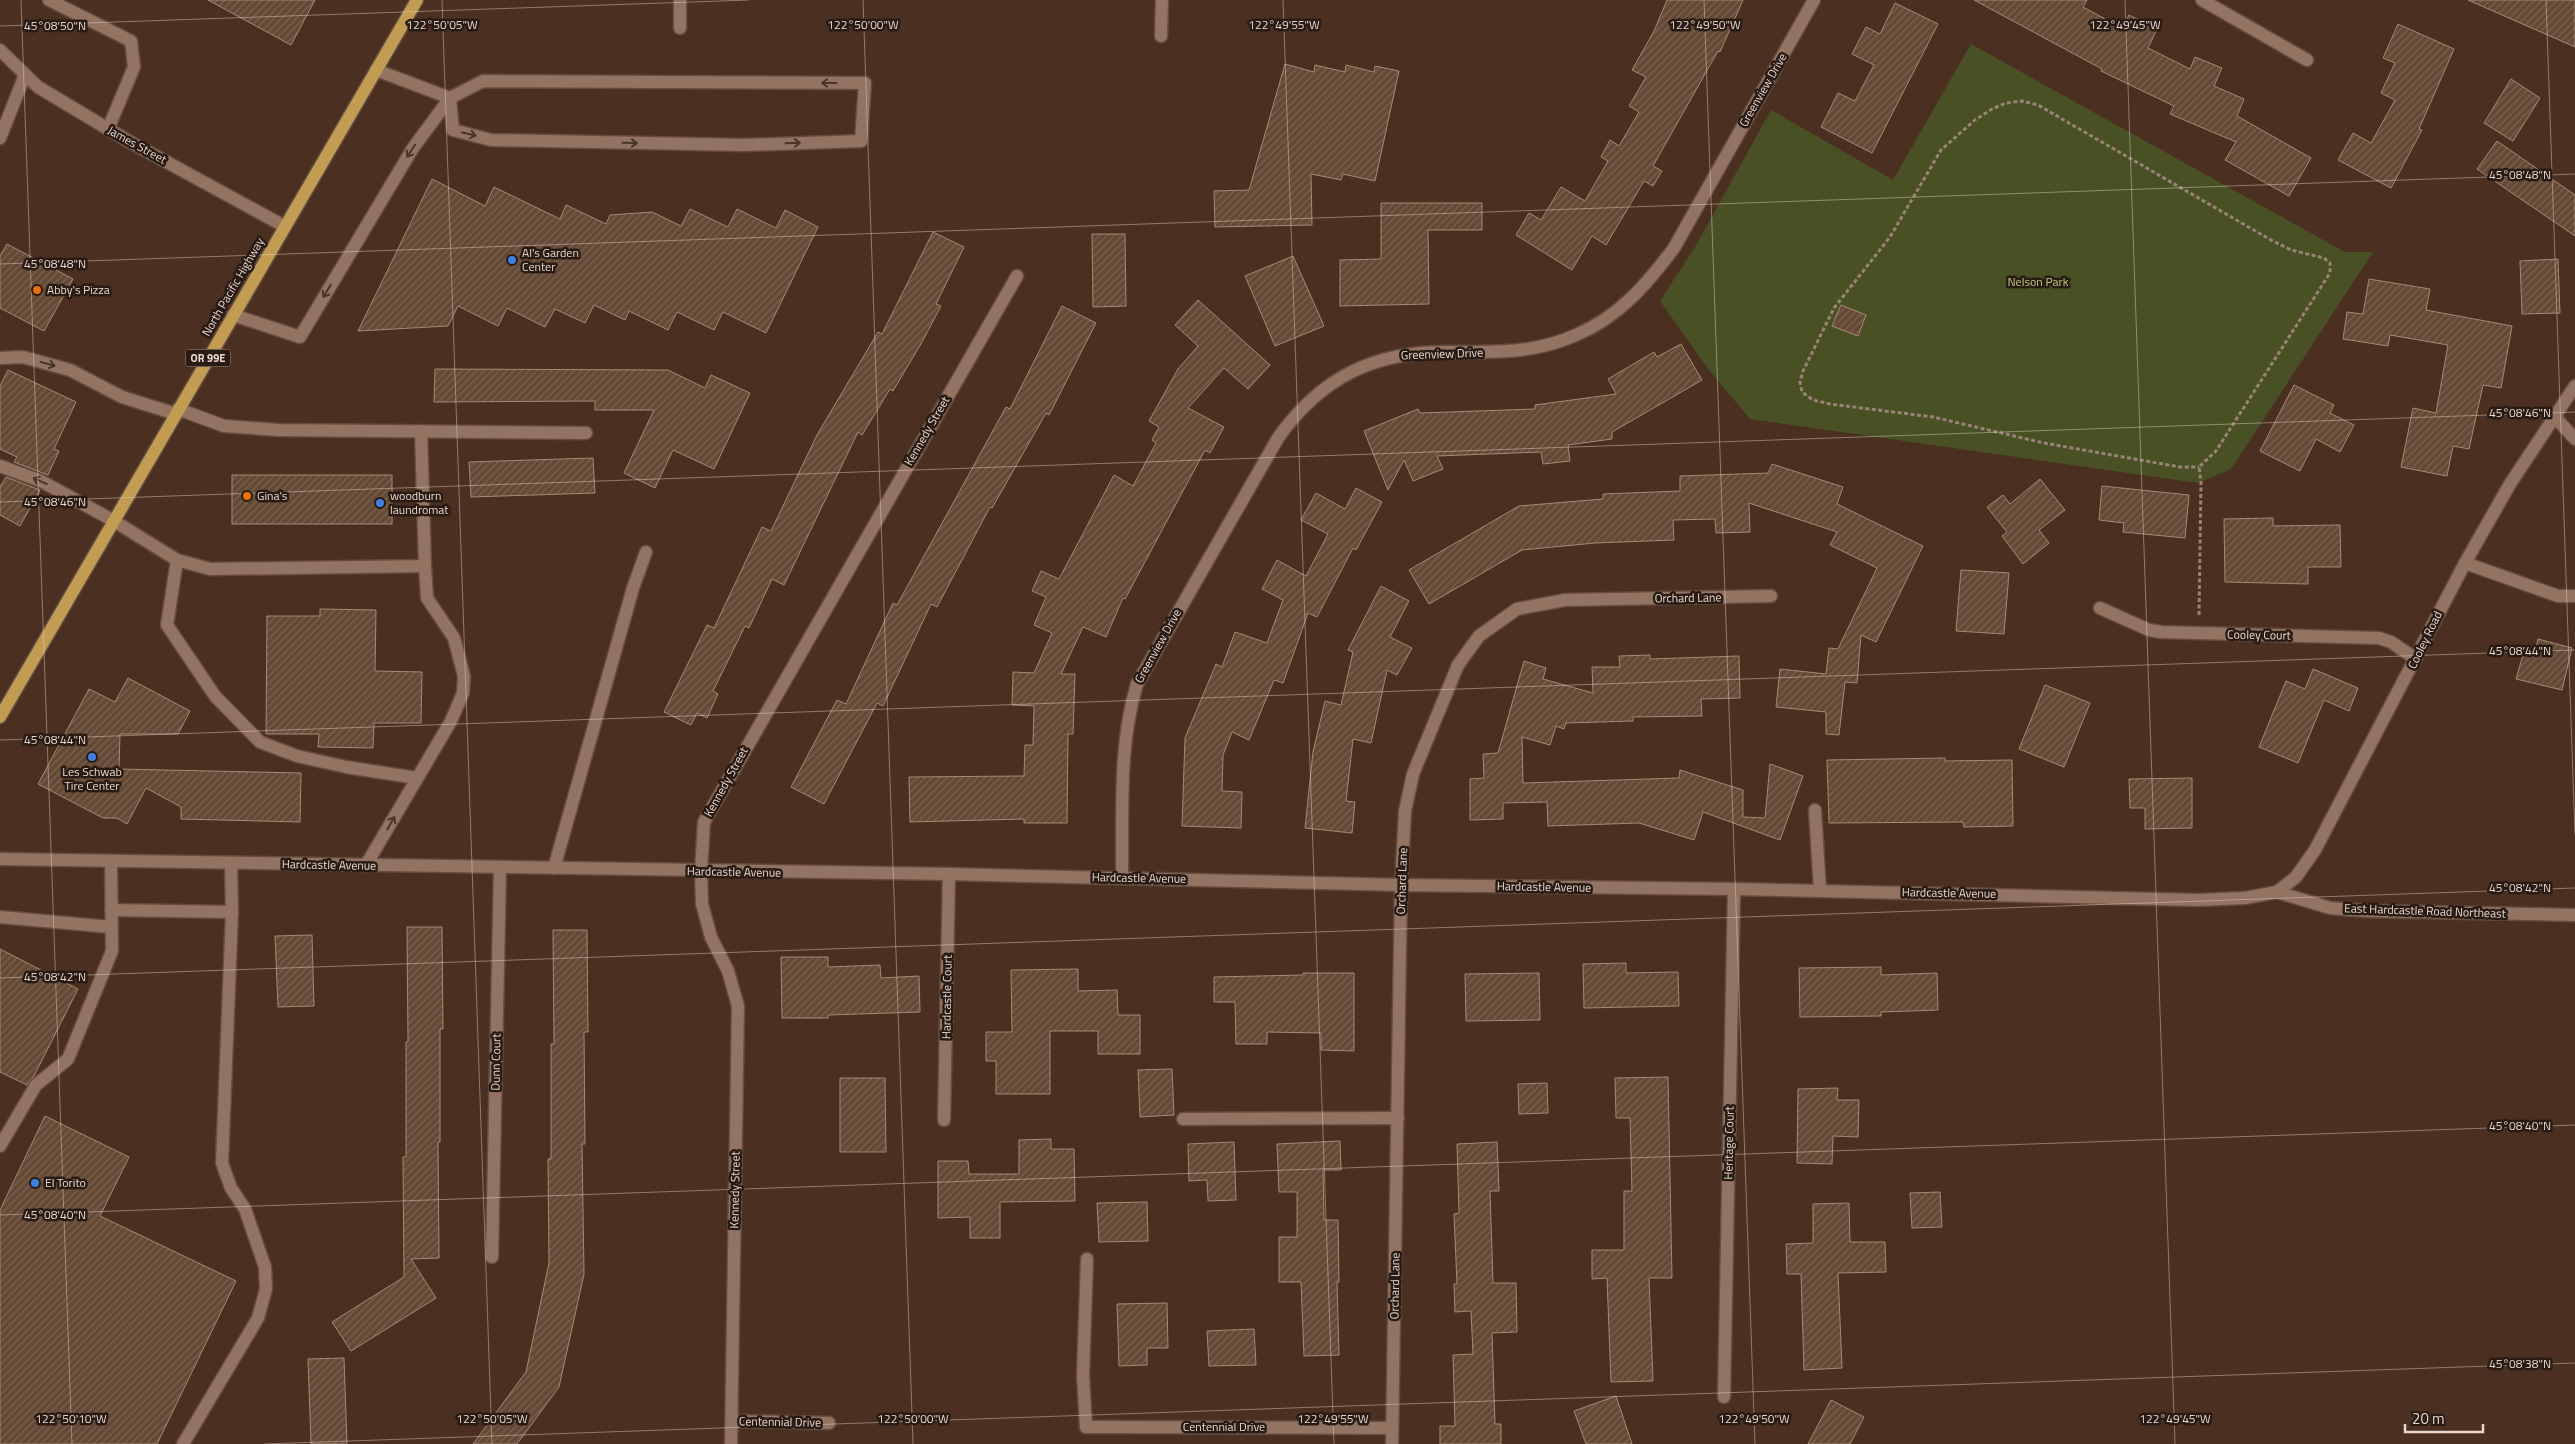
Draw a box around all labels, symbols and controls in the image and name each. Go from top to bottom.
text: 122°50'05"W [406,15,478,34]
text: 122°50'00"W [827,15,899,34]
text: 122°49'55"W [1248,15,1320,34]
text: 122°49'50"W [1669,15,1741,34]
text: 122°49'45"W [2089,15,2161,34]
text: 45°08'50"N [24,16,86,35]
street label: Greenview Drive [1734,49,1791,130]
one-way arrow [821,78,838,88]
street label: James Street [104,121,171,169]
one-way arrow [460,130,476,139]
one-way arrow [622,138,638,148]
one-way arrow [785,139,801,148]
one-way arrow [406,144,416,158]
text: 45°08'48"N [2489,165,2551,184]
street label: North Pacific Highway [196,234,269,340]
place label: Al's Garden Center [522,243,579,276]
text: 45°08'48"N [24,254,86,273]
marker: Al's Garden Center [506,254,518,266]
park label: Nelson Park [2008,272,2069,291]
place label: Abby's Pizza [47,280,110,299]
one-way arrow [322,283,332,297]
marker: Abby's Pizza [31,284,43,296]
street label: Greenview Drive [1400,343,1483,364]
road number: OR 99E [186,349,230,366]
one-way arrow [39,360,55,369]
street label: Kennedy Street [899,392,955,469]
text: 45°08'46"N [2489,403,2551,422]
one-way arrow [33,475,48,485]
place label: Gina's [257,486,288,505]
place label: woodburn laundromat [390,486,449,519]
marker: Gina's [241,490,253,502]
text: 45°08'46"N [24,492,86,511]
marker: woodburn laundromat [374,497,386,509]
street label: Orchard Lane [1654,587,1722,608]
street label: Greenview Drive [1129,605,1186,686]
street label: Cooley Road [2402,608,2447,672]
street label: Cooley Court [2227,624,2292,645]
text: 45°08'44"N [2489,641,2551,660]
text: 45°08'44"N [24,730,86,749]
street label: Kennedy Street [698,743,753,820]
marker: Les Schwab Tire Center [86,751,98,763]
place label: Les Schwab Tire Center [62,762,122,795]
one-way arrow [386,817,396,831]
street label: Orchard Lane [1391,847,1412,915]
street label: Hardcastle Avenue [282,854,376,875]
street label: Hardcastle Avenue [687,861,781,882]
street label: Hardcastle Avenue [1092,867,1186,888]
street label: Hardcastle Avenue [1497,876,1591,897]
text: 45°08'42"N [2489,878,2551,897]
street label: Hardcastle Avenue [1902,882,1996,903]
street label: East Hardcastle Road Northeast [2344,898,2507,923]
street label: Hardcastle Court [936,954,957,1039]
text: 45°08'42"N [24,967,86,986]
street label: Dunn Court [486,1032,506,1091]
street label: Heritage Court [1718,1105,1739,1180]
text: 45°08'40"N [2489,1116,2551,1135]
street label: Kennedy Street [724,1150,745,1229]
place label: El Torito [45,1173,86,1192]
marker: El Torito [29,1177,41,1189]
text: 45°08'40"N [24,1205,86,1224]
street label: Orchard Lane [1384,1252,1405,1320]
text: 45°08'38"N [2489,1354,2551,1373]
scale bar [2405,1402,2482,1434]
text: 20 m [2412,1407,2445,1430]
text: 122°50'10"W [35,1409,107,1428]
text: 122°50'05"W [456,1409,528,1428]
text: 122°50'00"W [877,1409,949,1428]
text: 122°49'55"W [1297,1409,1369,1428]
text: 122°49'50"W [1718,1409,1790,1428]
text: 122°49'45"W [2139,1409,2211,1428]
street label: Centennial Drive [739,1411,821,1432]
street label: Centennial Drive [1183,1417,1265,1436]

